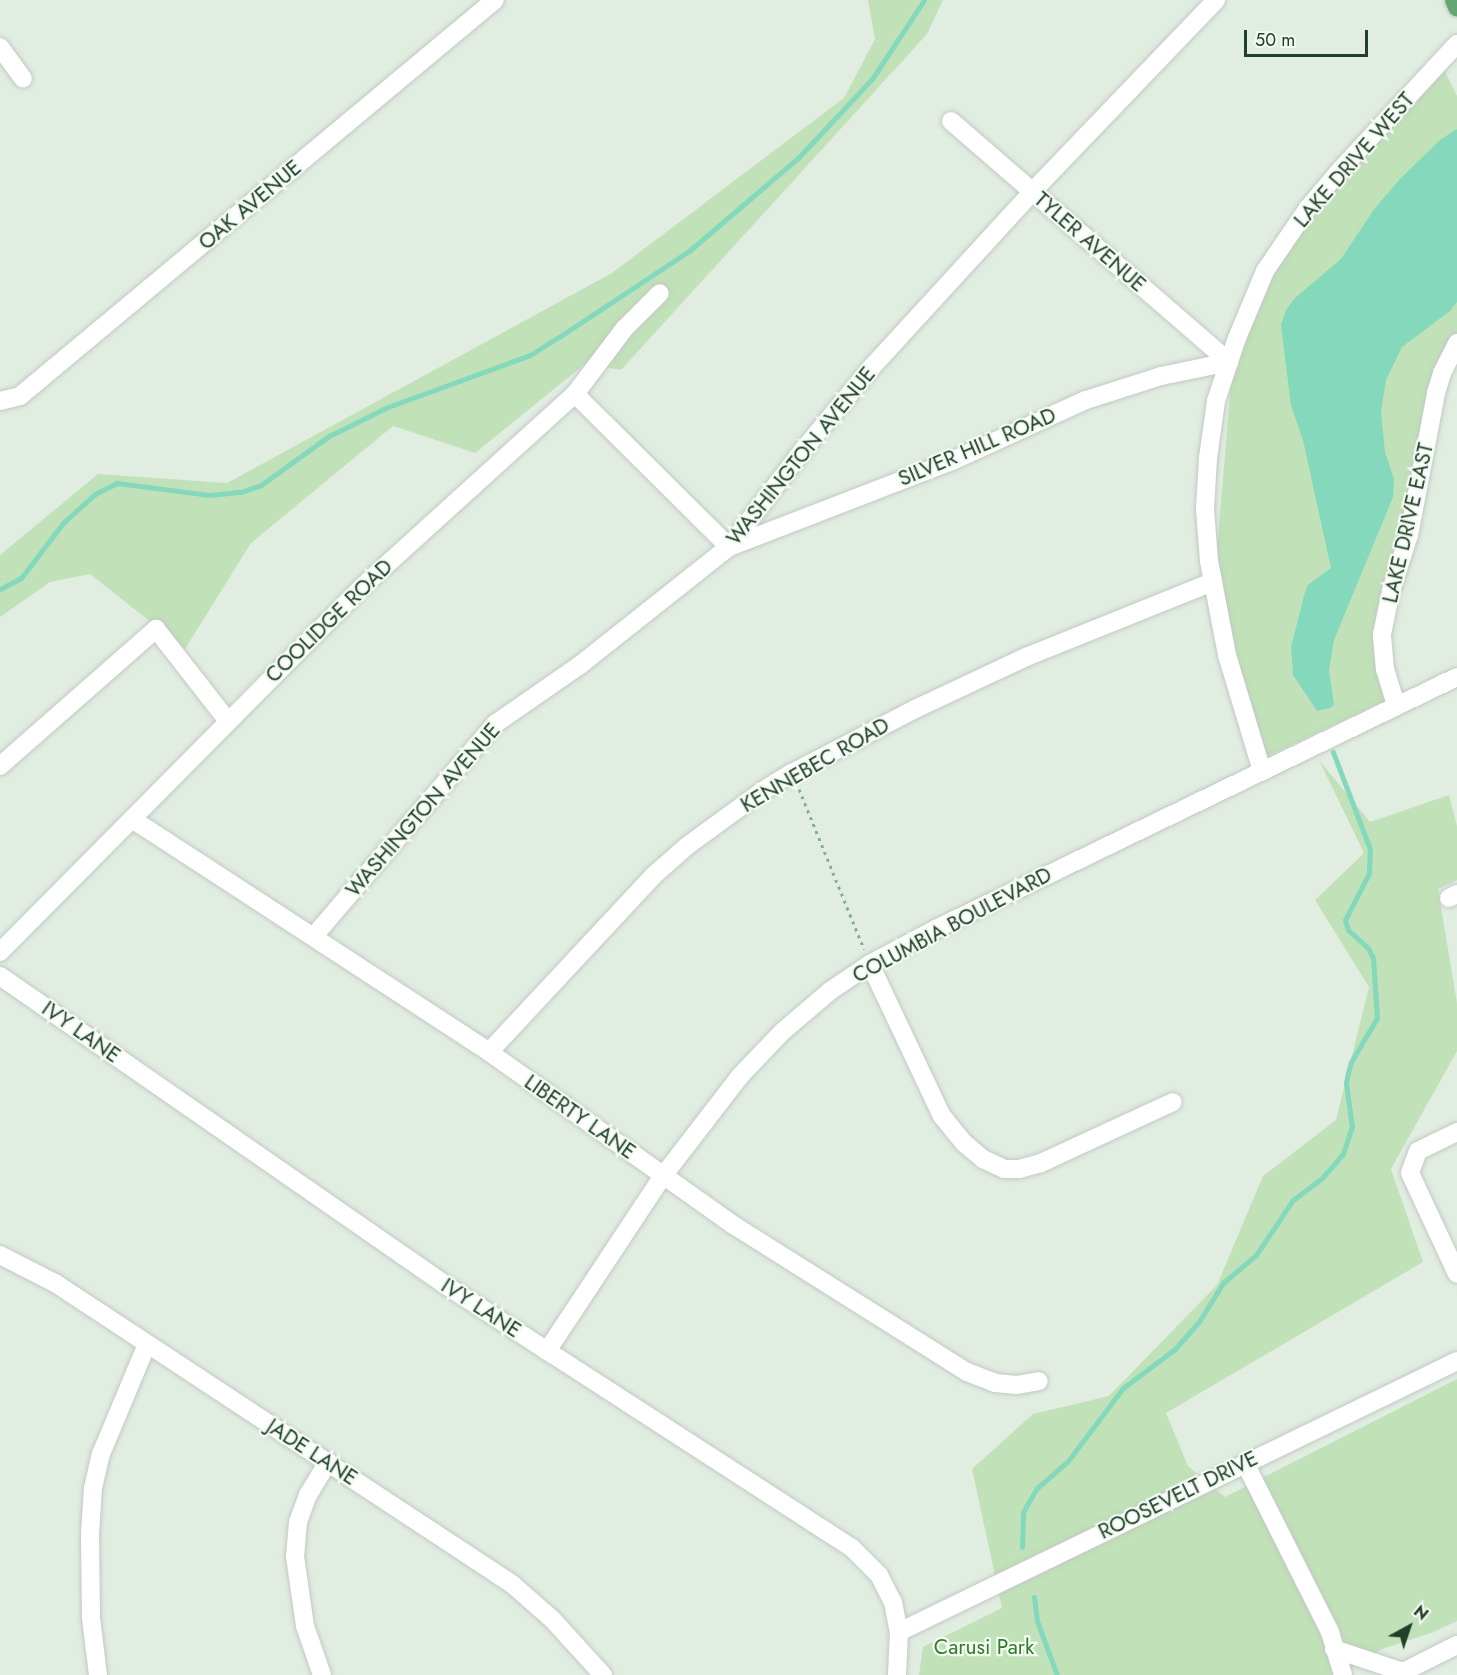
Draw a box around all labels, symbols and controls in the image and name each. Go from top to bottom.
scale bar [1247,18,1372,56]
text: 50 m [1255,27,1295,53]
street label: LAKE DRIVE WEST [1289,88,1419,232]
street label: OAK AVENUE [194,155,306,255]
street label: TYLER AVENUE [1029,187,1151,297]
street label: WASHINGTON AVENUE [721,362,881,550]
street label: SILVER HILL ROAD [894,402,1060,492]
street label: LAKE DRIVE EAST [1377,441,1439,605]
street label: COOLIDGE ROAD [260,554,398,688]
street label: KENNEBEC ROAD [736,712,894,818]
street label: WASHINGTON AVENUE [341,718,505,902]
street label: COLUMBIA BOULEVARD [848,862,1056,988]
street label: IVY LANE [37,996,125,1068]
street label: LIBERTY LANE [520,1069,640,1165]
street label: IVY LANE [437,1273,525,1343]
street label: JADE LANE [262,1413,362,1491]
street label: ROOSEVELT DRIVE [1094,1446,1262,1544]
north arrow [1379,1597,1439,1657]
text: N [1409,1600,1433,1626]
park label: Carusi Park [934,1634,1034,1660]

